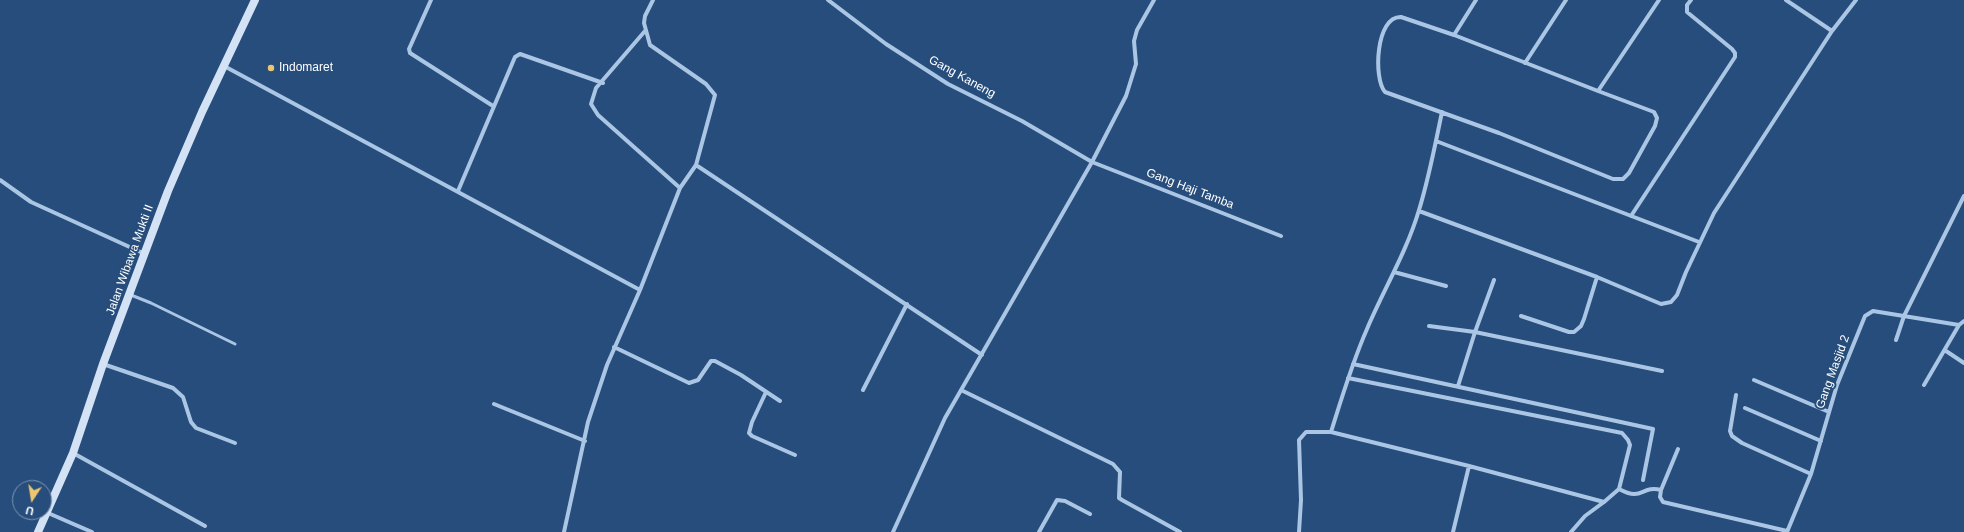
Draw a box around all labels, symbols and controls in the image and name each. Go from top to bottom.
street label: Gang Kaneng [926,53,998,101]
place label: Indomaret [279,61,333,75]
marker: Indomaret [266,63,276,73]
street label: Gang Haji Tamba [1144,166,1236,212]
street label: Jalan Wibawa Mukti II [103,203,157,317]
street label: Gang Masjid 2 [1813,333,1853,411]
north arrow [12,480,52,520]
text: U [25,504,35,517]

